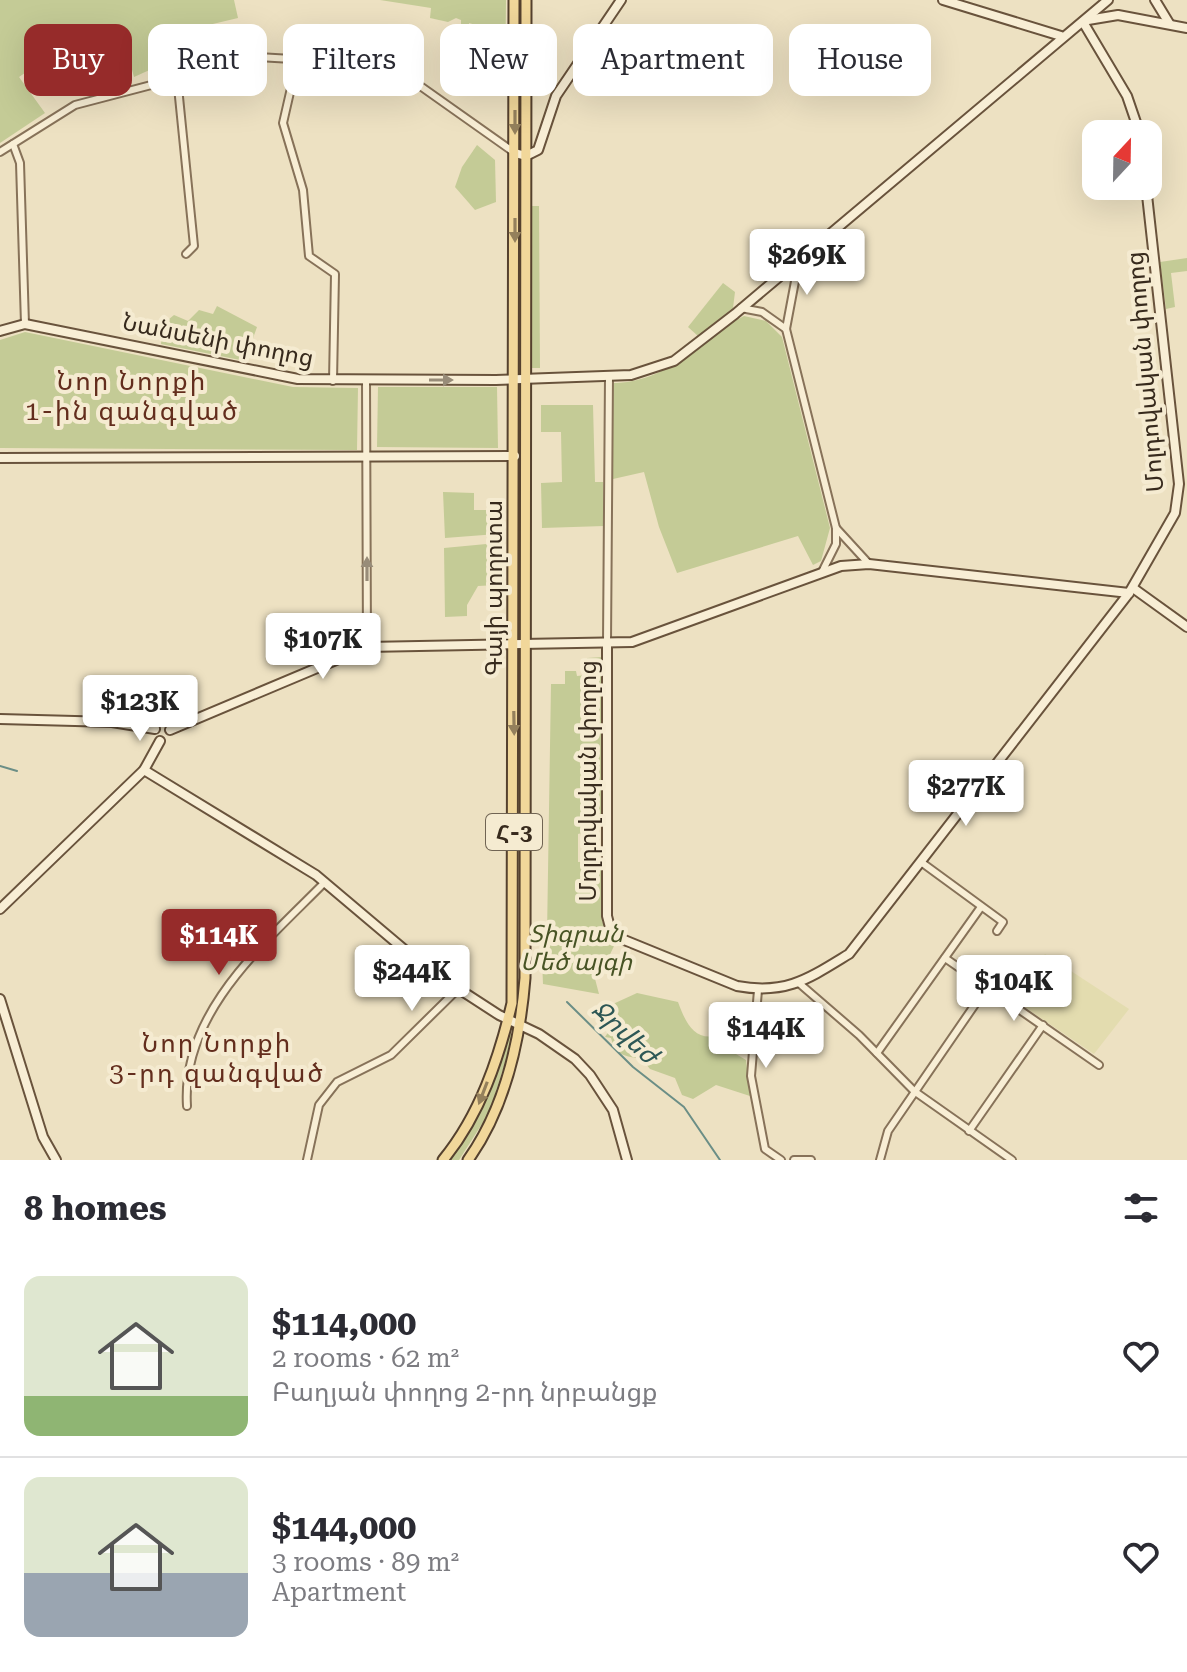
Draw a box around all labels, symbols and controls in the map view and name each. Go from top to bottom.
chip: Buy [24,24,132,96]
chip: Rent [148,24,267,96]
chip: Filters [283,24,424,96]
chip: New [440,24,557,96]
chip: Apartment [573,24,773,96]
chip: House [789,24,931,96]
one-way arrow [509,110,521,135]
north arrow [1082,120,1162,200]
map controls [1082,120,1162,200]
one-way arrow [509,218,521,243]
pin: $269K [751,229,863,297]
text: $269K [768,240,846,270]
street label: Մոլդովական փողոց [1121,250,1169,494]
street label: Նանսենի փողոց [120,308,316,372]
district label: Նոր Նորքի 1-ին զանգված [25,366,239,426]
one-way arrow [429,374,454,386]
street label: Գայի պողոտա [480,500,508,676]
one-way arrow [361,556,373,581]
pin: $107K [267,613,379,681]
text: $107K [284,624,362,654]
street label: Մոլդովական փողոց [574,660,602,902]
pin: $123K [84,675,196,743]
text: $123K [101,686,179,716]
one-way arrow [508,711,520,736]
pin: $277K [910,760,1022,828]
text: $277K [927,771,1005,801]
road number: Հ-3 [486,814,542,850]
pin: $114K [163,909,275,977]
text: $114K [180,920,258,950]
park label: Տիգրան Մեծ այգի [520,920,633,976]
pin: $244K [356,945,468,1013]
pin: $104K [958,955,1070,1023]
text: $244K [373,956,451,986]
text: $104K [975,966,1053,996]
water label: Ջրվեժ [585,994,666,1073]
pin: $144K [710,1002,822,1070]
text: $144K [727,1013,805,1043]
district label: Նոր Նորքի 3-րդ զանգված [109,1028,325,1088]
one-way arrow [476,1081,489,1105]
icon: filters [1119,1186,1163,1230]
text: 8 homes [24,1188,167,1228]
text: $114,000 [272,1303,416,1343]
icon: home [88,1308,184,1404]
icon: heart [1119,1334,1163,1378]
text: 2 rooms · 62 m² [272,1343,459,1373]
text: Բաղյան փողոց 2-րդ նրբանցք [272,1377,657,1407]
text: $144,000 [272,1507,416,1547]
icon: home [88,1509,184,1605]
icon: heart [1119,1535,1163,1579]
text: 3 rooms · 89 m² [272,1547,459,1577]
text: Apartment [272,1577,406,1607]

